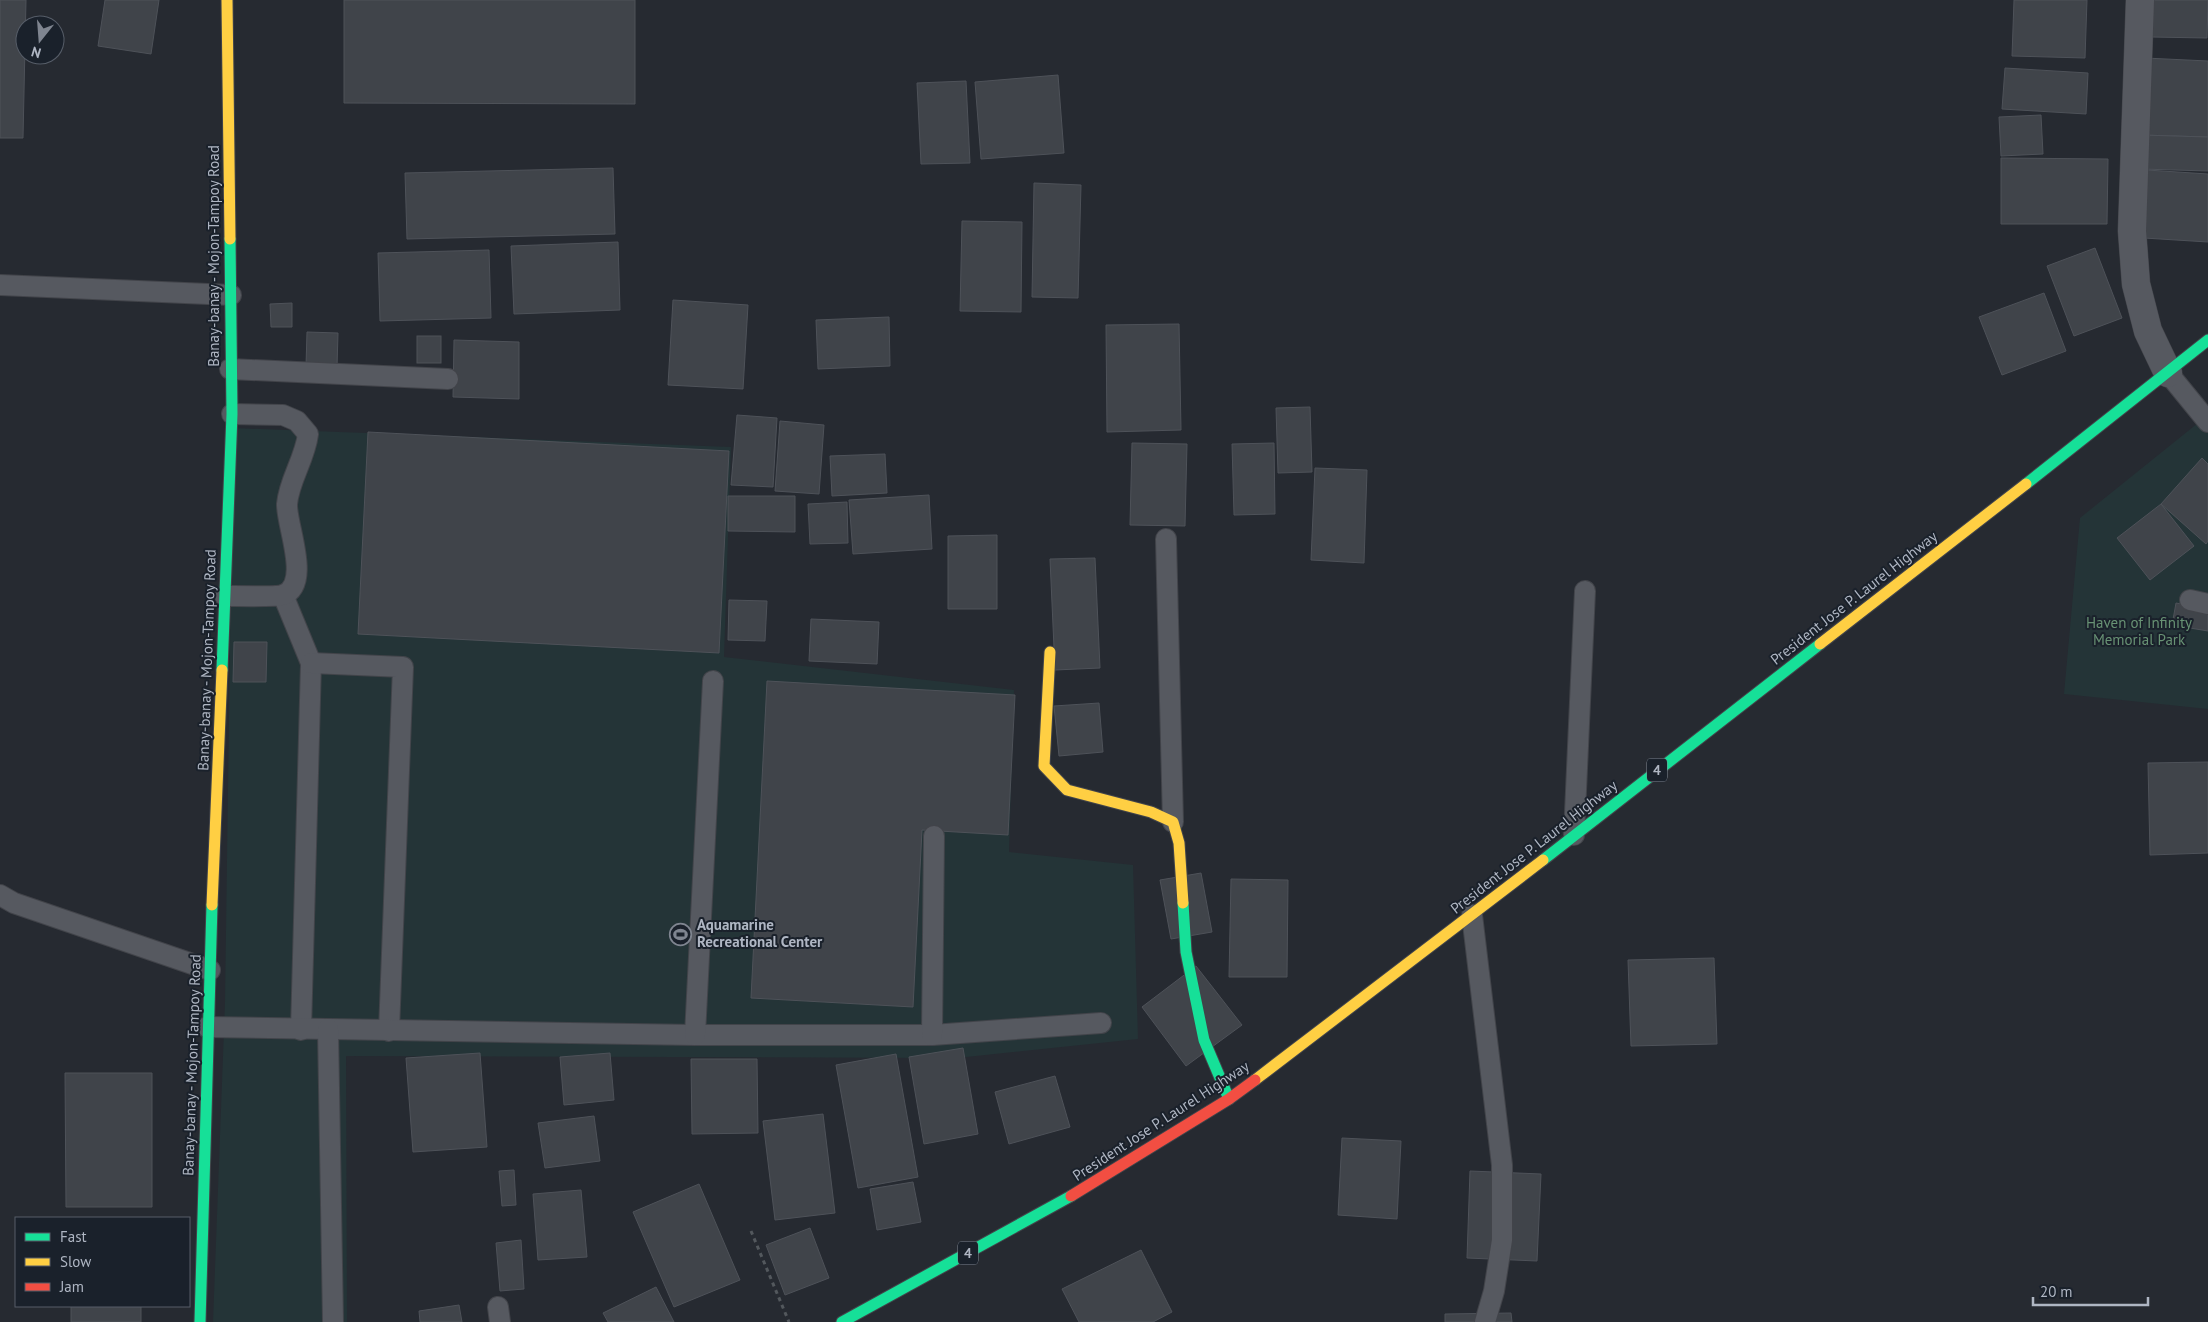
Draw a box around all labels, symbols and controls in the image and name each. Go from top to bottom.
north arrow [15,15,65,65]
text: N [29,42,43,62]
street label: Banay-banay - Mojon-Tampoy Road [204,145,223,367]
street label: President Jose P. Laurel Highway [1766,527,1941,669]
street label: Banay-banay - Mojon-Tampoy Road [193,549,220,771]
park label: Haven of Infinity Memorial Park [2086,613,2192,649]
road number: 4 [1647,758,1667,782]
street label: President Jose P. Laurel Highway [1446,776,1621,918]
place label: Aquamarine Recreational Center [697,915,823,951]
sports icon: Aquamarine Recreational Center [669,922,693,946]
street label: Banay-banay - Mojon-Tampoy Road [178,954,205,1176]
street label: President Jose P. Laurel Highway [1069,1056,1253,1185]
legend [15,1217,190,1307]
text: Fast [60,1227,87,1246]
road number: 4 [958,1242,978,1264]
text: Slow [60,1252,91,1271]
scale bar [2033,1274,2148,1306]
text: Jam [59,1277,84,1296]
text: 20 m [2040,1282,2073,1301]

